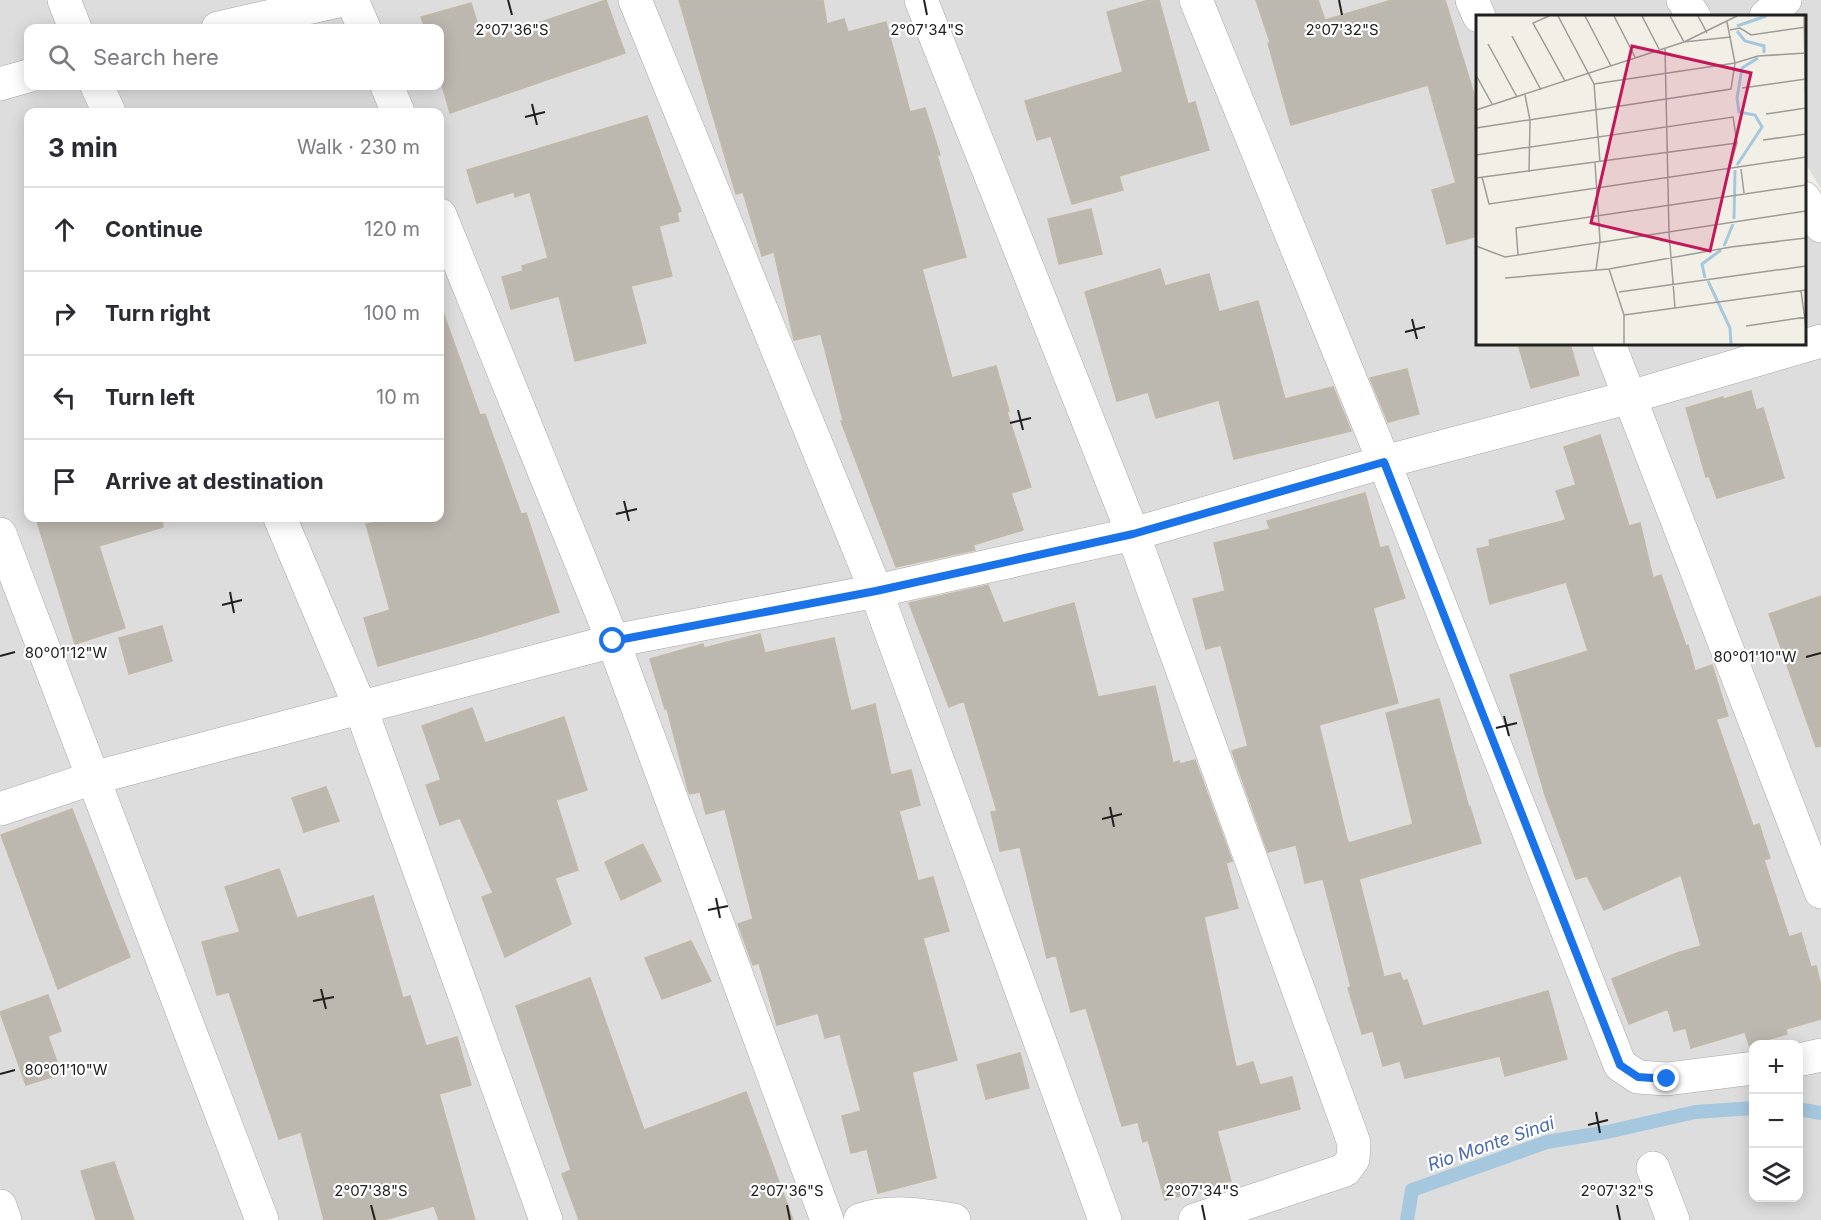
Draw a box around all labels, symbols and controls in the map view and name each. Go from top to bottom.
inset map [1476,15,1806,345]
text: 2°07'36"S [475,20,549,39]
text: 2°07'34"S [890,20,964,39]
text: 2°07'32"S [1305,20,1379,39]
search box [24,24,444,90]
icon: search [45,41,78,74]
text: Search here [93,44,219,70]
text: 3 min [48,132,118,163]
text: Walk · 230 m [297,135,420,159]
icon: ahead [48,213,81,246]
text: Continue [105,216,203,242]
text: 120 m [364,217,420,241]
icon: right [48,297,81,330]
text: Turn right [105,300,211,326]
text: 100 m [363,301,420,325]
icon: left [48,381,81,414]
text: Turn left [105,384,195,410]
text: 10 m [376,385,420,409]
icon: arrive [48,465,81,498]
text: Arrive at destination [105,468,324,494]
route start [599,627,625,653]
text: 80°01'12"W [25,643,108,662]
text: 80°01'10"W [1714,647,1797,666]
map controls [1749,1040,1803,1202]
button: + [1749,1040,1803,1094]
text: 80°01'10"W [25,1060,108,1079]
route end [1653,1065,1679,1091]
button: − [1749,1094,1803,1148]
water label: Rio Monte Sinai [1425,1112,1558,1175]
button: layers [1749,1148,1803,1202]
text: 2°07'38"S [334,1181,408,1200]
text: 2°07'36"S [750,1181,824,1200]
text: 2°07'34"S [1165,1181,1239,1200]
text: 2°07'32"S [1580,1181,1654,1200]

